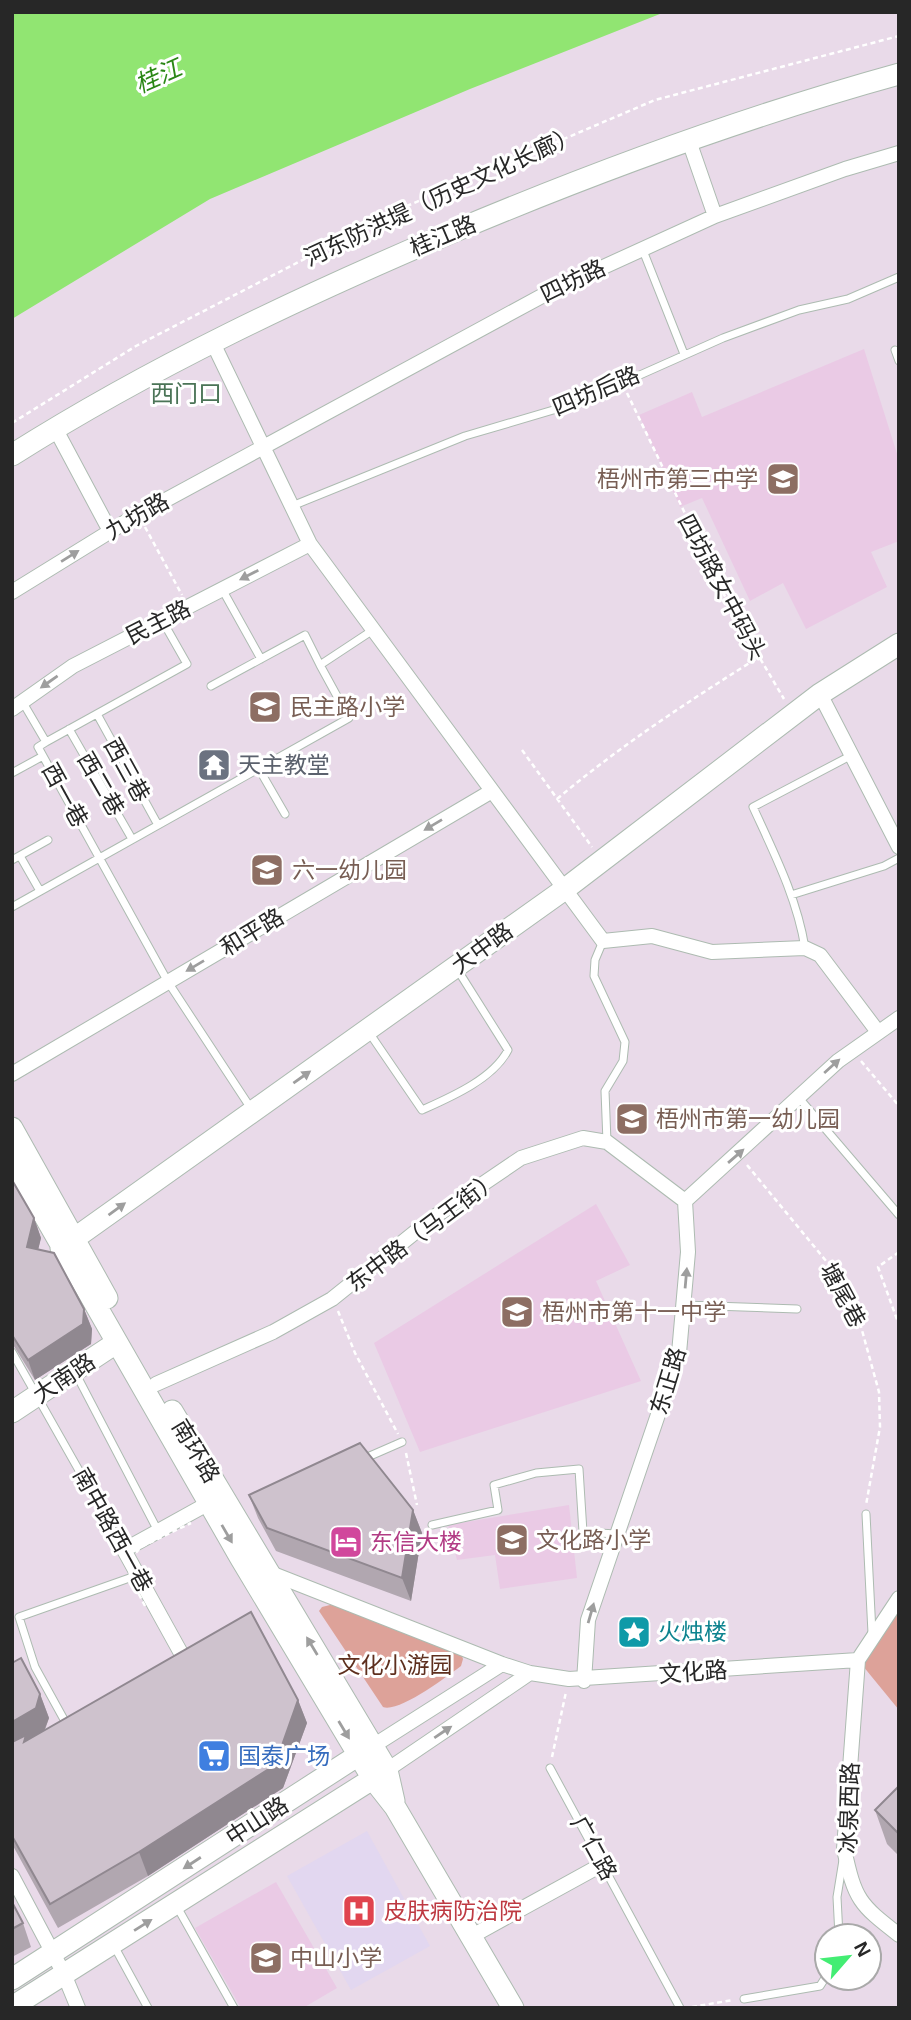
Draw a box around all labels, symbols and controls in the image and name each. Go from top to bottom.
water label: 桂江 [131,53,188,98]
street label: 河东防洪堤（历史文化长廊） [300,121,582,271]
street label: 桂江路 [406,211,480,261]
street label: 四坊路 [536,254,610,308]
street label: 四坊后路 [549,361,643,421]
district label: 西门口 [150,380,222,407]
school or university icon: 梧州市第三中学 [764,460,802,498]
place label: 梧州市第三中学 [597,466,758,492]
street label: 九坊路 [101,487,173,545]
street label: 四坊路女中码头 [673,510,771,664]
one-way arrow [61,549,80,562]
one-way arrow [239,569,259,580]
street label: 民主路 [121,595,195,649]
one-way arrow [40,675,58,689]
school or university icon: 民主路小学 [246,688,284,726]
place label: 民主路小学 [290,694,405,720]
street label: 西三巷 [99,734,155,806]
temple icon: 天主教堂 [195,746,233,784]
street label: 西二巷 [72,748,130,820]
place label: 天主教堂 [238,752,330,778]
street label: 西一巷 [37,759,93,831]
one-way arrow [424,819,443,832]
school or university icon: 六一幼儿园 [248,851,286,889]
place label: 六一幼儿园 [292,857,407,883]
street label: 和平路 [216,903,288,961]
street label: 大中路 [446,917,518,979]
one-way arrow [186,960,205,972]
one-way arrow [823,1059,840,1075]
one-way arrow [293,1070,311,1084]
school or university icon: 梧州市第一幼儿园 [613,1100,651,1138]
place label: 梧州市第一幼儿园 [656,1106,840,1132]
one-way arrow [727,1149,744,1165]
street label: 东中路（马王街） [342,1165,504,1297]
one-way arrow [108,1202,126,1216]
street label: 塘尾巷 [815,1258,871,1332]
one-way arrow [681,1267,692,1289]
school or university icon: 梧州市第十一中学 [498,1293,536,1331]
place label: 梧州市第十一中学 [542,1299,726,1325]
street label: 东正路 [645,1344,691,1418]
street label: 大南路 [28,1348,100,1408]
street label: 南环路 [167,1415,225,1487]
street label: 南中路西一巷 [68,1463,158,1597]
school or university icon: 文化路小学 [493,1521,531,1559]
hotel icon: 东信大楼 [327,1523,365,1561]
one-way arrow [221,1525,233,1544]
place label: 文化路小学 [536,1527,651,1553]
place label: 东信大楼 [370,1529,462,1555]
one-way arrow [587,1602,597,1623]
place icon: 火烛楼 [615,1613,653,1651]
place label: 火烛楼 [658,1619,727,1645]
one-way arrow [306,1636,319,1655]
park label: 文化小游园 [338,1652,453,1678]
street label: 文化路 [658,1657,728,1687]
one-way arrow [337,1720,350,1739]
one-way arrow [434,1725,452,1739]
supermarket icon: 国泰广场 [195,1737,233,1775]
place label: 国泰广场 [238,1743,330,1769]
street label: 冰泉西路 [834,1762,864,1854]
street label: 中山路 [221,1791,293,1851]
street label: 广仁路 [566,1812,622,1884]
one-way arrow [183,1856,201,1870]
hospital icon: 皮肤病防治院 [340,1892,378,1930]
place label: 皮肤病防治院 [384,1898,522,1924]
one-way arrow [133,1919,153,1932]
north arrow [813,1922,883,1992]
text: N [850,1938,875,1960]
school or university icon: 中山小学 [247,1939,285,1977]
place label: 中山小学 [290,1945,382,1971]

